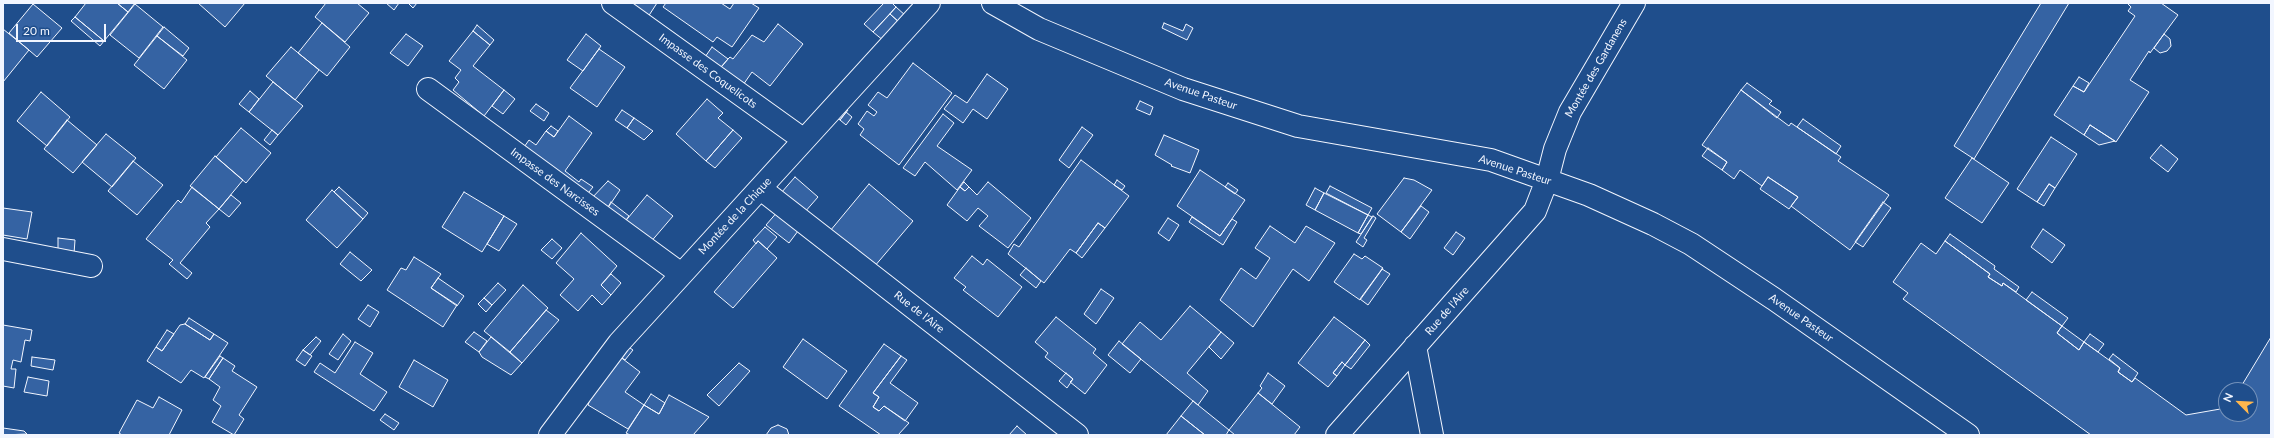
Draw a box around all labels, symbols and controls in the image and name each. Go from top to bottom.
scale bar [18,16,108,42]
street label: Montée des Gardanens [1562,16,1630,120]
text: 20 m [23,23,50,38]
street label: Impasse des Coquelicots [656,31,760,111]
street label: Avenue Pasteur [1163,75,1239,113]
street label: Impasse des Narcisses [508,145,602,219]
street label: Avenue Pasteur [1477,152,1553,188]
street label: Montée de la Chique [696,175,774,257]
street label: Rue de l'Aire [1422,284,1472,338]
street label: Rue de l'Aire [891,288,947,336]
street label: Avenue Pasteur [1766,291,1836,345]
north arrow [2218,382,2258,422]
text: N [2220,391,2235,404]

